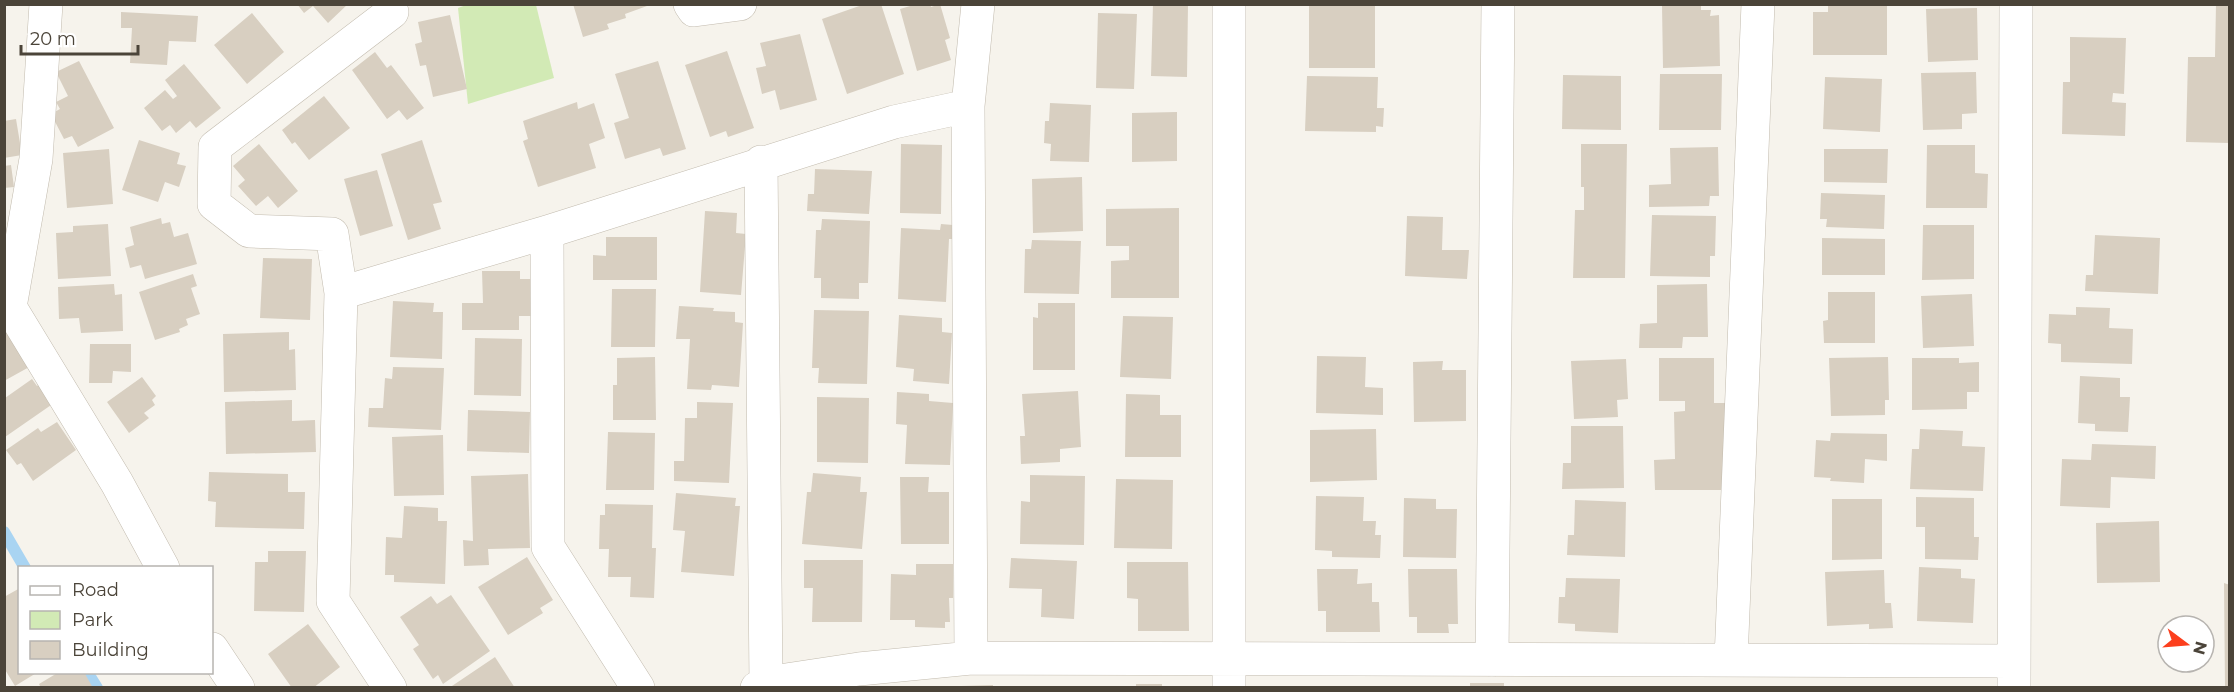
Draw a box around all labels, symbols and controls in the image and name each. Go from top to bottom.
scale bar [21,18,138,56]
text: 20 m [30,28,76,50]
legend [18,566,213,674]
text: Road [72,579,119,601]
text: Park [72,609,113,631]
north arrow [2156,614,2216,674]
text: Building [72,639,149,661]
text: N [2189,639,2211,657]

